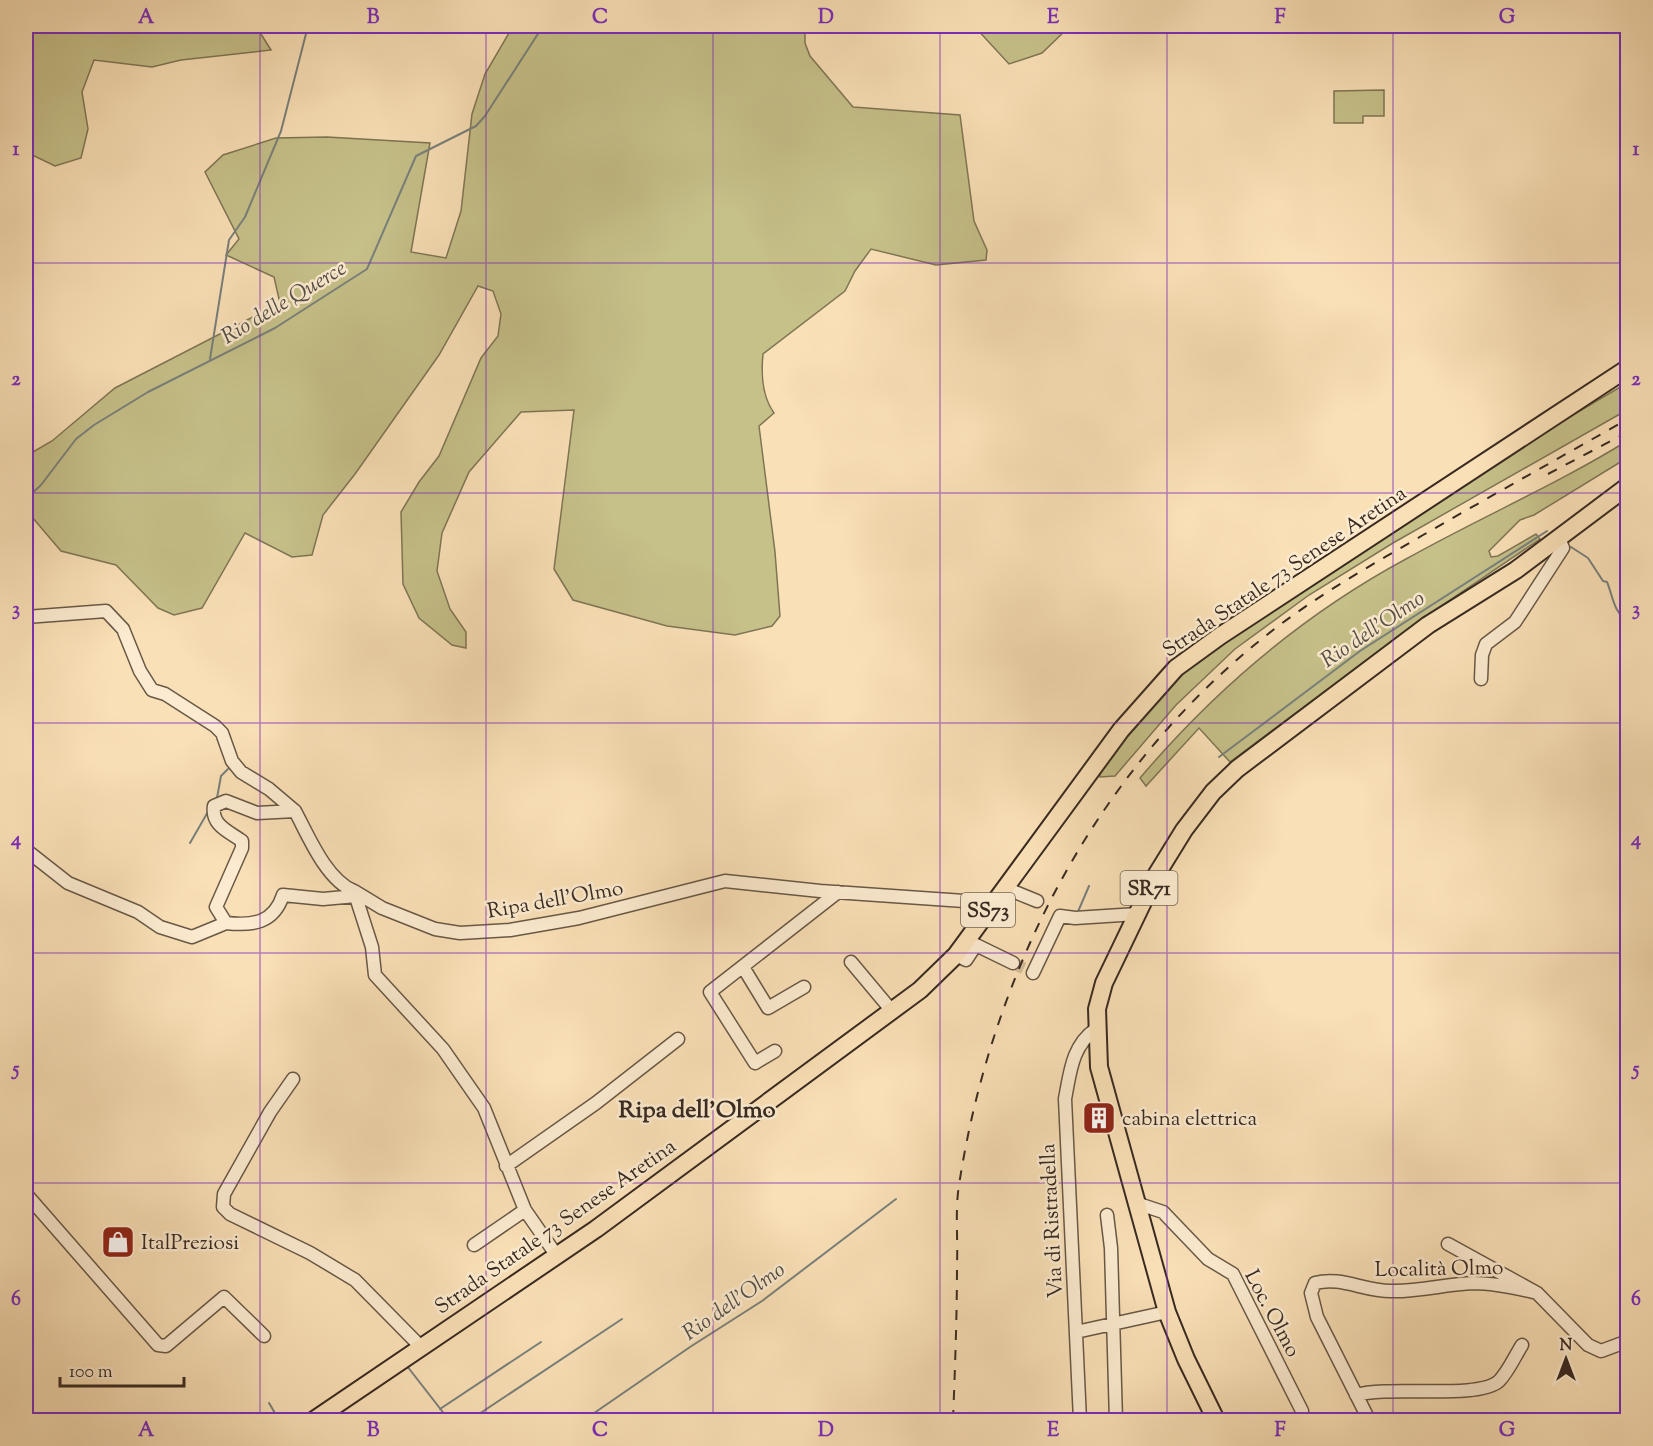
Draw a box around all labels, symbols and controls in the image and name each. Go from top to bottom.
text: A [138,4,155,33]
text: B [367,4,380,33]
text: C [592,4,608,33]
text: D [818,4,834,33]
text: E [1047,4,1060,33]
text: F [1274,4,1286,33]
text: G [1499,4,1516,33]
text: 1 [13,136,20,165]
text: 1 [1633,136,1640,165]
water label: Rio delle Querce [216,254,353,354]
text: 2 [11,366,21,395]
text: 2 [1631,366,1641,395]
street label: Strada Statale 73 Senese Aretina [1157,479,1413,666]
water label: Rio dell'Olmo [1315,584,1432,677]
text: 3 [12,596,20,625]
text: 3 [1632,596,1640,625]
text: 4 [10,826,21,855]
text: 4 [1630,826,1641,855]
road number: SR71 [1120,871,1178,905]
street label: Ripa dell'Olmo [485,874,626,928]
road number: SS73 [961,893,1015,927]
text: 5 [11,1056,20,1085]
text: 5 [1631,1056,1640,1085]
district label: Ripa dell'Olmo [618,1094,776,1128]
building icon: cabina elettrica [1081,1100,1117,1136]
place label: cabina elettrica [1122,1105,1258,1135]
street label: Strada Statale 73 Senese Aretina [429,1132,683,1323]
street label: Via di Ristradella [1034,1143,1072,1299]
shop icon: ItalPreziosi [100,1224,136,1260]
place label: ItalPreziosi [141,1229,239,1259]
street label: Località Olmo [1374,1254,1504,1286]
water label: Rio dell'Olmo [677,1255,793,1350]
street label: Loc. Olmo [1236,1265,1307,1363]
text: 6 [11,1286,21,1315]
text: 6 [1631,1286,1641,1315]
north arrow [1536,1329,1596,1389]
text: N [1560,1335,1573,1358]
scale bar [60,1350,184,1388]
text: 100 m [69,1360,113,1386]
text: A [138,1417,155,1446]
text: B [367,1417,380,1446]
text: C [592,1417,608,1446]
text: D [818,1417,834,1446]
text: E [1047,1417,1060,1446]
text: F [1274,1417,1286,1446]
text: G [1499,1417,1516,1446]

